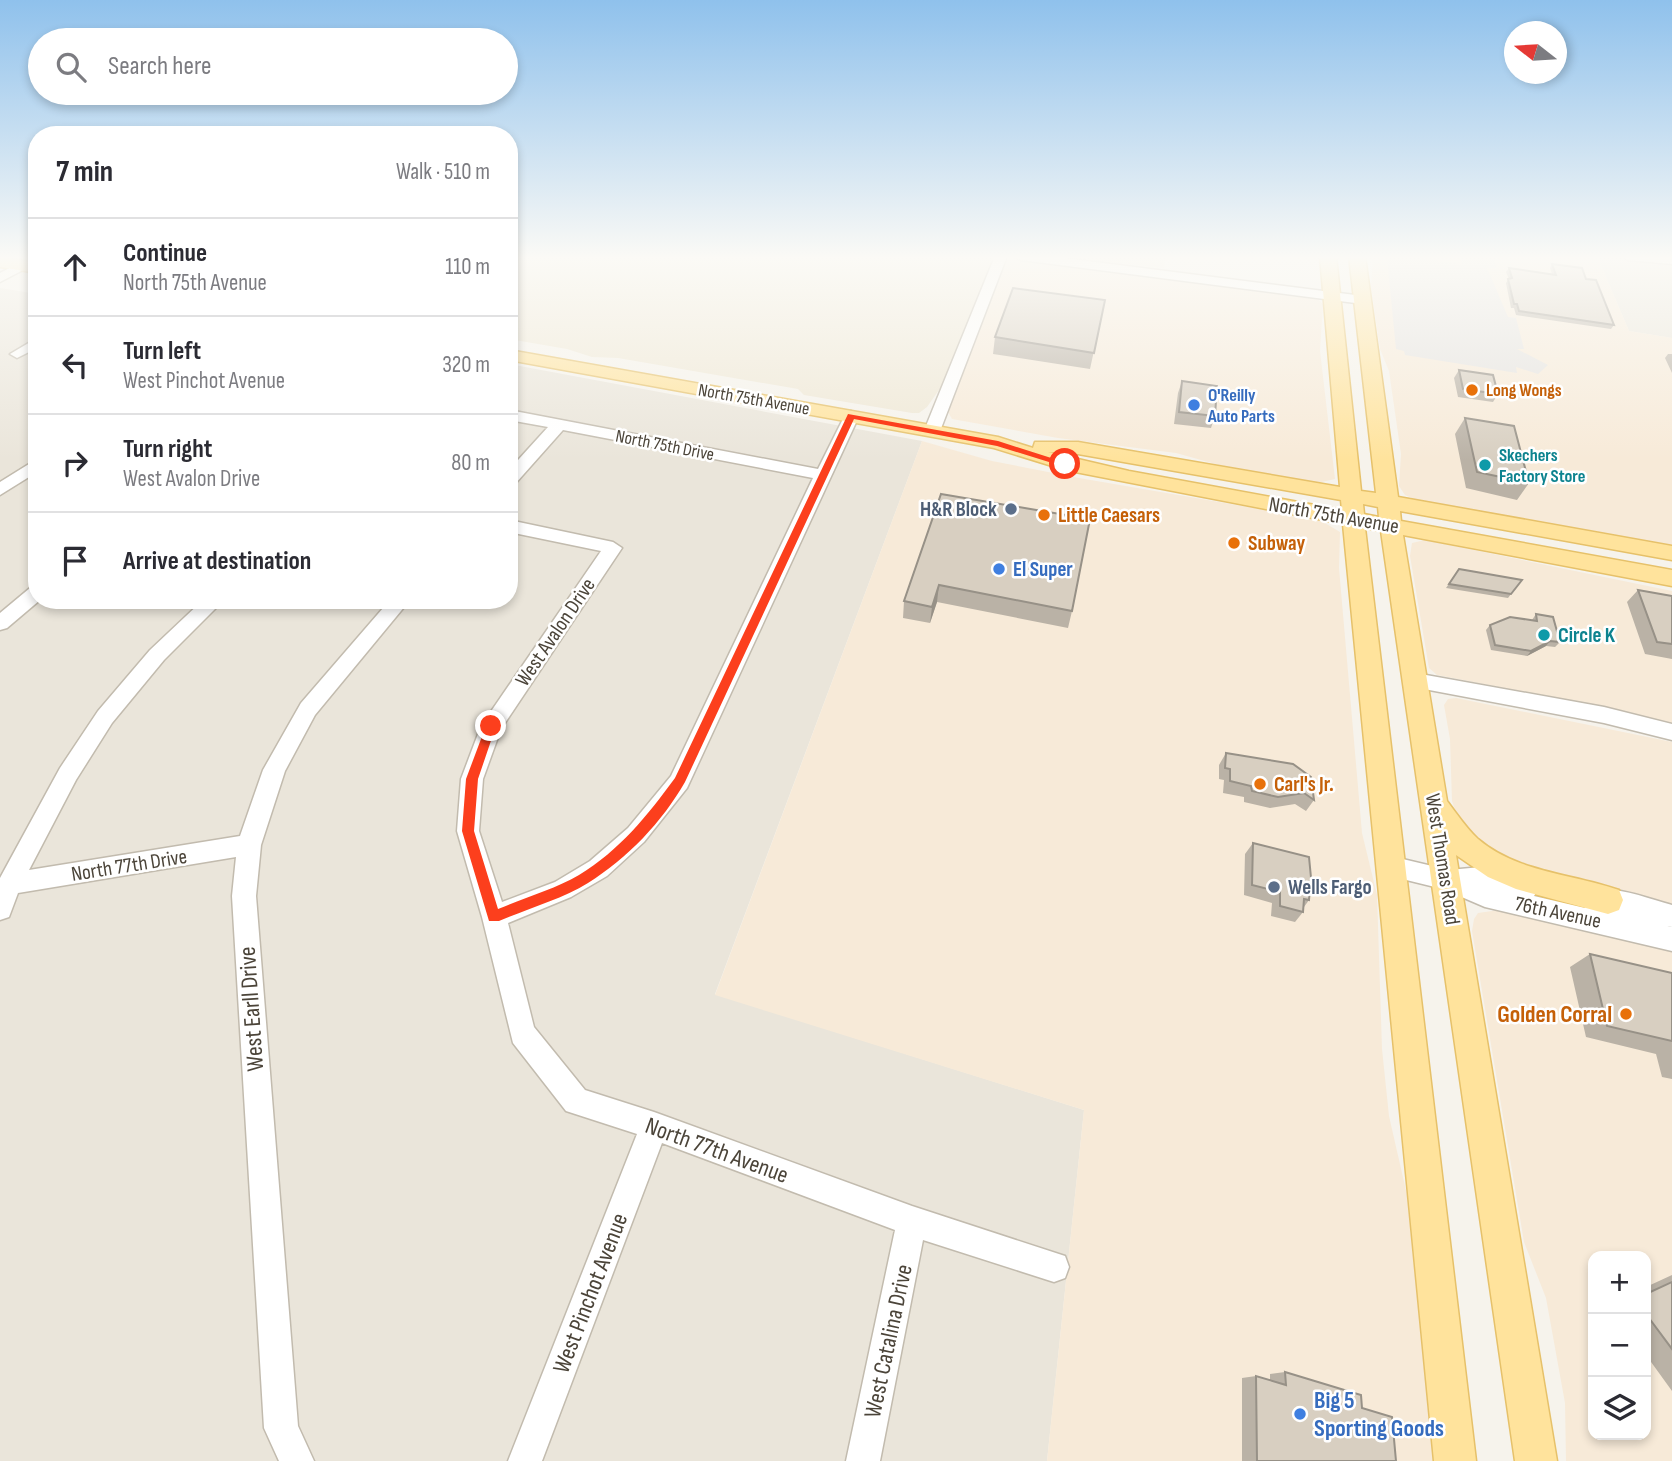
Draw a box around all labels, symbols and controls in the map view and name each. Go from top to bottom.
north arrow [1504,21,1567,84]
search box [28,28,518,105]
icon: search [52,48,90,86]
text: Search here [108,51,211,82]
text: 7 min [56,154,113,190]
text: Walk · 510 m [396,158,490,186]
text: Continue [123,238,207,269]
icon: ahead [56,248,94,286]
text: 110 m [445,253,490,281]
text: North 75th Avenue [123,269,267,297]
text: Turn left [123,336,201,367]
icon: left [56,346,94,384]
text: 320 m [442,351,490,379]
text: West Pinchot Avenue [123,367,285,395]
street label: North 75th Avenue [697,379,811,420]
place label: Long Wongs [1486,380,1562,401]
marker: Long Wongs [1464,382,1480,398]
place label: O'Reilly Auto Parts [1207,385,1275,427]
marker: O'Reilly Auto Parts [1186,397,1202,413]
street label: North 75th Drive [614,426,716,465]
text: Turn right [123,434,212,465]
icon: right [56,444,94,482]
place label: Skechers Factory Store [1499,445,1585,487]
route start [1049,448,1080,479]
text: 80 m [451,449,490,477]
marker: Skechers Factory Store [1477,457,1493,473]
text: West Avalon Drive [123,465,260,493]
street label: North 75th Avenue [1267,492,1401,539]
place label: H&R Block [920,497,997,522]
marker: H&R Block [1003,501,1019,517]
place label: Little Caesars [1058,503,1160,528]
marker: Little Caesars [1036,507,1052,523]
place label: Subway [1248,531,1306,556]
marker: Subway [1226,535,1242,551]
icon: arrive [56,542,94,580]
text: Arrive at destination [123,546,311,577]
place label: El Super [1013,557,1073,582]
marker: El Super [991,561,1007,577]
street label: West Avalon Drive [510,573,601,691]
place label: Circle K [1558,623,1616,648]
marker: Circle K [1536,627,1552,643]
route end [475,710,506,741]
place label: Carl's Jr. [1274,772,1334,797]
marker: Carl's Jr. [1252,776,1268,792]
street label: West Thomas Road [1420,792,1465,926]
street label: North 77th Drive [69,844,189,887]
place label: Wells Fargo [1288,875,1372,900]
marker: Wells Fargo [1266,879,1282,895]
street label: 76th Avenue [1512,891,1603,934]
street label: West Earll Drive [233,946,270,1072]
place label: Golden Corral [1497,1000,1612,1029]
marker: Golden Corral [1618,1006,1634,1022]
street label: North 77th Avenue [641,1111,792,1190]
street label: West Pinchot Avenue [547,1209,634,1377]
map controls [1588,1251,1651,1440]
button: + [1588,1251,1651,1314]
street label: West Catalina Drive [858,1262,919,1421]
button: − [1588,1314,1651,1377]
button: layers [1588,1377,1651,1440]
place label: Big 5 Sporting Goods [1314,1386,1444,1443]
marker: Big 5 Sporting Goods [1292,1406,1308,1422]

